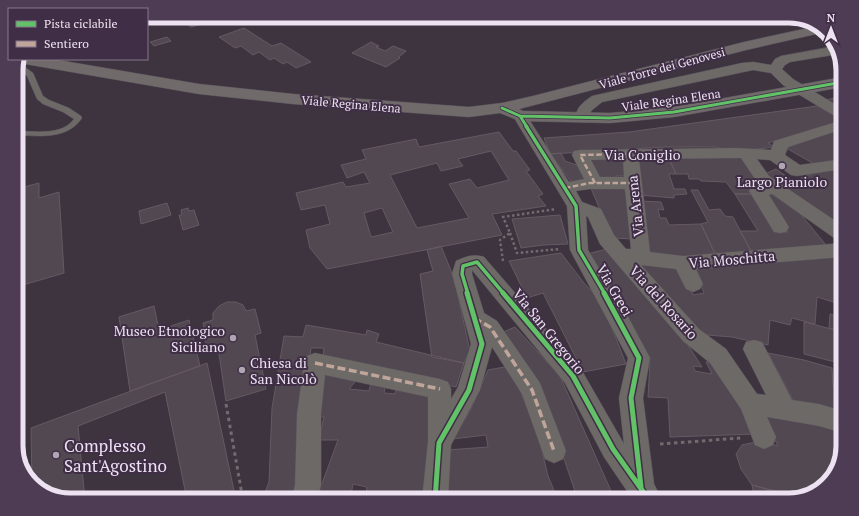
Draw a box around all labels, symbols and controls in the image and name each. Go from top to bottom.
legend [8,8,148,60]
north arrow [811,8,851,48]
text: N [827,11,836,25]
text: Pista ciclabile [44,16,118,31]
text: Sentiero [44,36,89,51]
street label: Viale Torre dei Genovesi [597,44,727,92]
street label: Viale Regina Elena [621,86,721,114]
street label: Viale Regina Elena [301,92,401,116]
street label: Via Coniglio [604,145,681,164]
marker: Largo Pianiolo [777,161,787,171]
place label: Largo Pianiolo [737,172,828,191]
street label: Via Arena [622,174,648,238]
street label: Via Moschitta [688,246,776,272]
street label: Via Greci [593,261,637,319]
street label: Via del Rosario [626,261,703,343]
street label: Via San Gregorio [509,284,590,378]
place label: Museo Etnologico Siciliano [114,321,225,356]
marker: Museo Etnologico Siciliano [228,333,238,343]
place label: Chiesa di San Nicolò [250,353,317,388]
marker: Chiesa di San Nicolò [237,365,247,375]
place label: Complesso Sant'Agostino [64,434,167,477]
marker: Complesso Sant'Agostino [51,450,61,460]

